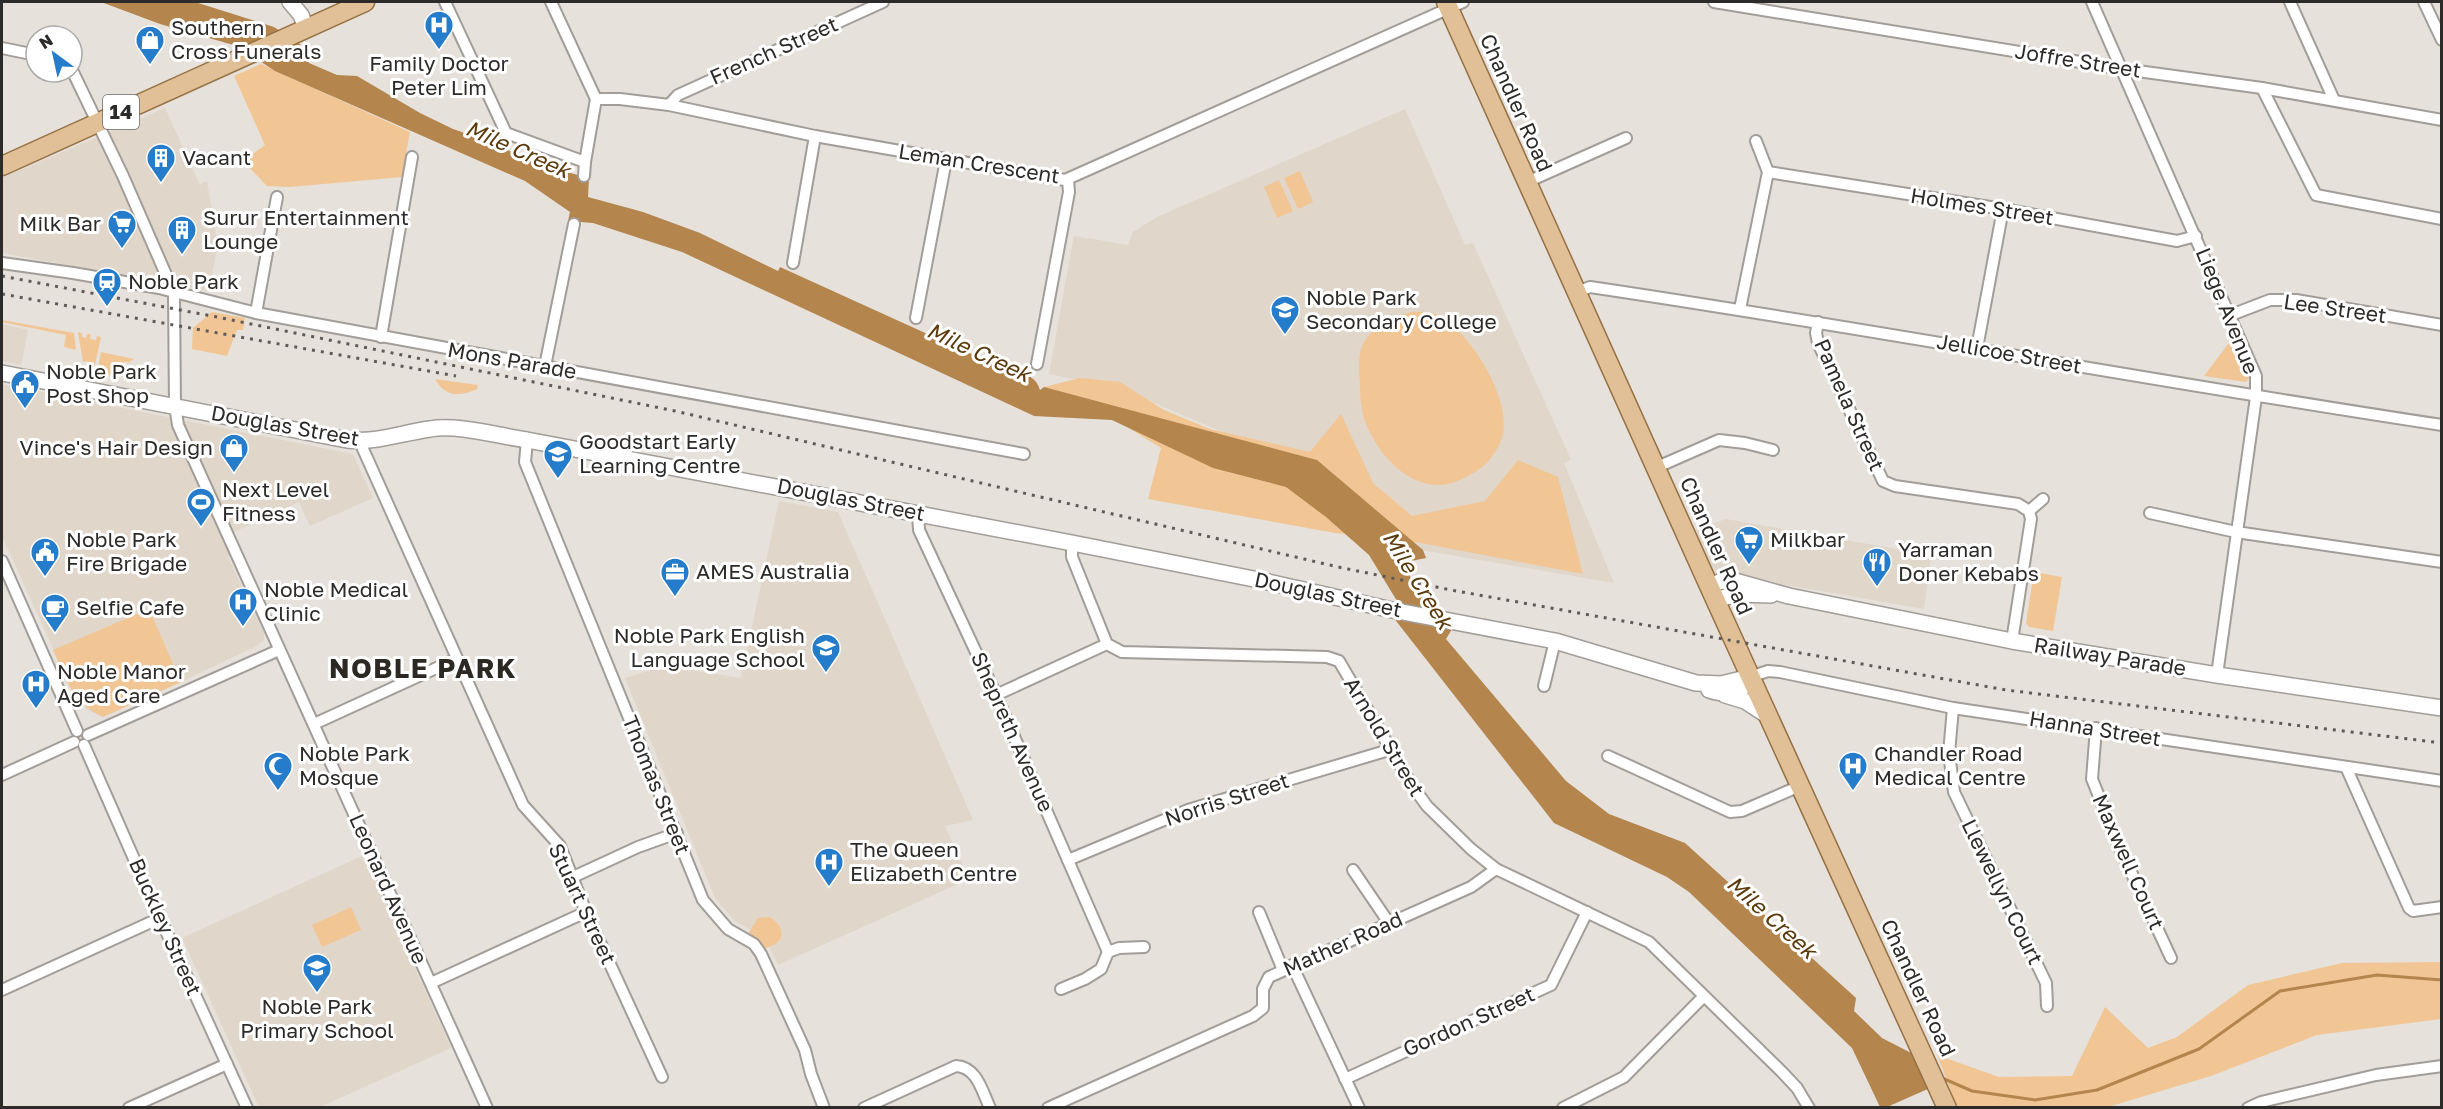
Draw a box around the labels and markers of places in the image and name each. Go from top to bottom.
hospital icon: Family Doctor Peter Lim [423,9,455,51]
place label: Southern Cross Funerals [171,14,321,64]
shop icon: Southern Cross Funerals [134,24,166,66]
place label: Family Doctor Peter Lim [369,50,509,100]
building icon: Vacant [145,142,177,184]
place label: Vacant [182,144,251,170]
place label: Surur Entertainment Lounge [203,204,409,254]
supermarket icon: Milk Bar [106,208,138,250]
place label: Milk Bar [19,210,101,236]
building icon: Surur Entertainment Lounge [166,214,198,256]
station icon: Noble Park [91,266,123,308]
place label: Noble Park [128,268,239,294]
place label: Noble Park Secondary College [1306,284,1497,334]
school or university icon: Noble Park Secondary College [1269,294,1301,336]
place label: Noble Park Post Shop [46,358,157,408]
public building icon: Noble Park Post Shop [9,368,41,410]
place label: Goodstart Early Learning Centre [579,428,740,478]
shop icon: Vince's Hair Design [218,432,250,474]
place label: Vince's Hair Design [20,434,213,460]
school or university icon: Goodstart Early Learning Centre [542,438,574,480]
place label: Next Level Fitness [222,476,329,526]
sports icon: Next Level Fitness [185,486,217,528]
supermarket icon: Milkbar [1733,524,1765,566]
place label: Noble Park Fire Brigade [66,526,187,576]
place label: Milkbar [1770,526,1845,552]
public building icon: Noble Park Fire Brigade [29,536,61,578]
place label: Yarraman Doner Kebabs [1898,536,2039,586]
restaurant icon: Yarraman Doner Kebabs [1861,546,1893,588]
office icon: AMES Australia [659,556,691,598]
place label: AMES Australia [696,558,850,584]
place label: Noble Medical Clinic [264,576,408,626]
hospital icon: Noble Medical Clinic [227,586,259,628]
cafe icon: Selfie Cafe [39,592,71,634]
place label: Selfie Cafe [76,594,184,620]
place label: Noble Park English Language School [614,622,805,672]
school or university icon: Noble Park English Language School [810,632,842,674]
place label: Noble Manor Aged Care [57,658,186,708]
hospital icon: Noble Manor Aged Care [20,668,52,710]
place label: Noble Park Mosque [299,740,410,790]
place label: Chandler Road Medical Centre [1874,740,2026,790]
mosque icon: Noble Park Mosque [262,750,294,792]
hospital icon: Chandler Road Medical Centre [1837,750,1869,792]
place label: The Queen Elizabeth Centre [850,836,1017,886]
hospital icon: The Queen Elizabeth Centre [813,846,845,888]
school or university icon: Noble Park Primary School [301,952,333,994]
place label: Noble Park Primary School [240,993,394,1043]

